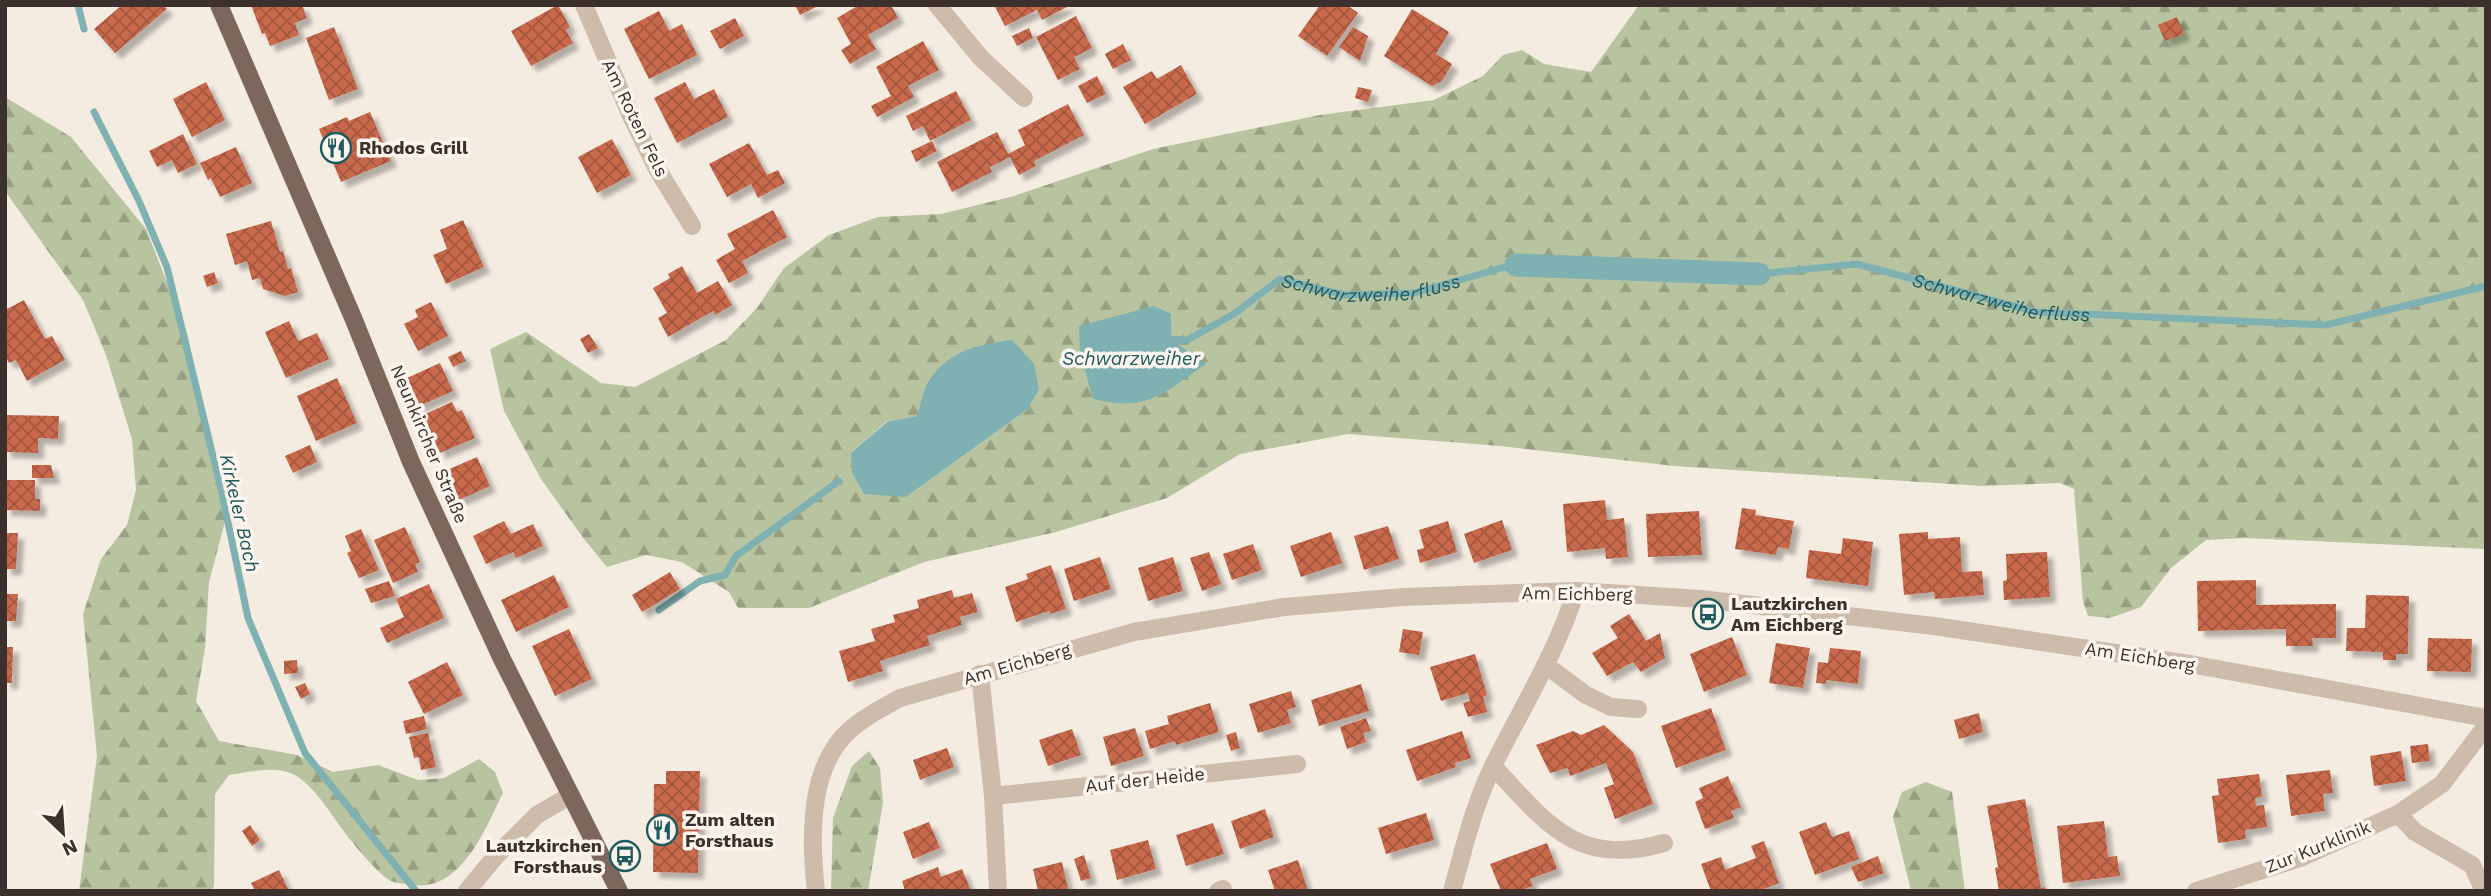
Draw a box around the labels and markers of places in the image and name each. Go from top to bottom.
restaurant icon: Rhodos Grill [319,131,353,165]
place label: Rhodos Grill [359,137,468,158]
place label: Lautzkirchen Am Eichberg [1731,593,1848,635]
bus stop icon: Lautzkirchen Am Eichberg [1691,597,1725,631]
place label: Zum alten Forsthaus [685,809,775,851]
restaurant icon: Zum alten Forsthaus [645,813,679,847]
place label: Lautzkirchen Forsthaus [485,835,602,877]
bus stop icon: Lautzkirchen Forsthaus [608,839,642,873]

